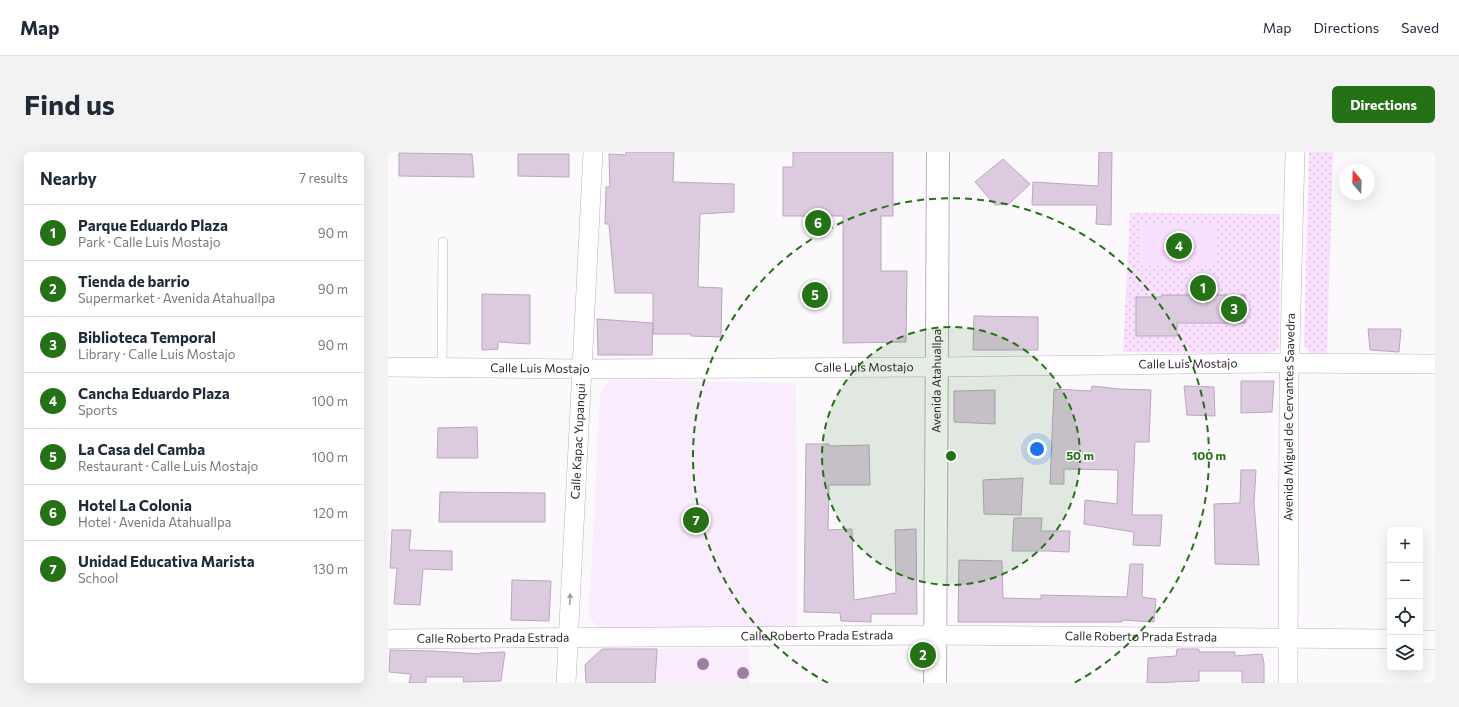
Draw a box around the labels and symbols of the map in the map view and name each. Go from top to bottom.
north arrow [1339,164,1375,200]
pin: 6 [805,208,831,238]
pin: 4 [1166,231,1192,261]
pin: 1 [1190,273,1216,303]
pin: 5 [802,280,828,310]
pin: 3 [1221,294,1247,324]
street label: Avenida Miguel de Cervantes Saavedra [1281,313,1297,521]
street label: Avenida Atahuallpa [928,329,943,433]
street label: Calle Luis Mostajo [1138,355,1238,371]
street label: Calle Luis Mostajo [814,359,914,374]
street label: Calle Luis Mostajo [490,360,590,375]
street label: Calle Kapac Yupanqui [567,383,587,500]
your location [1027,439,1047,459]
text: 50 m [1066,448,1094,462]
text: 100 m [1192,448,1226,462]
centre of rings [944,449,958,463]
pin: 7 [683,505,709,535]
one-way arrow [566,593,573,605]
street label: Calle Roberto Prada Estrada [741,627,893,642]
street label: Calle Roberto Prada Estrada [1065,628,1217,643]
street label: Calle Roberto Prada Estrada [417,630,569,645]
pin: 2 [910,640,936,670]

